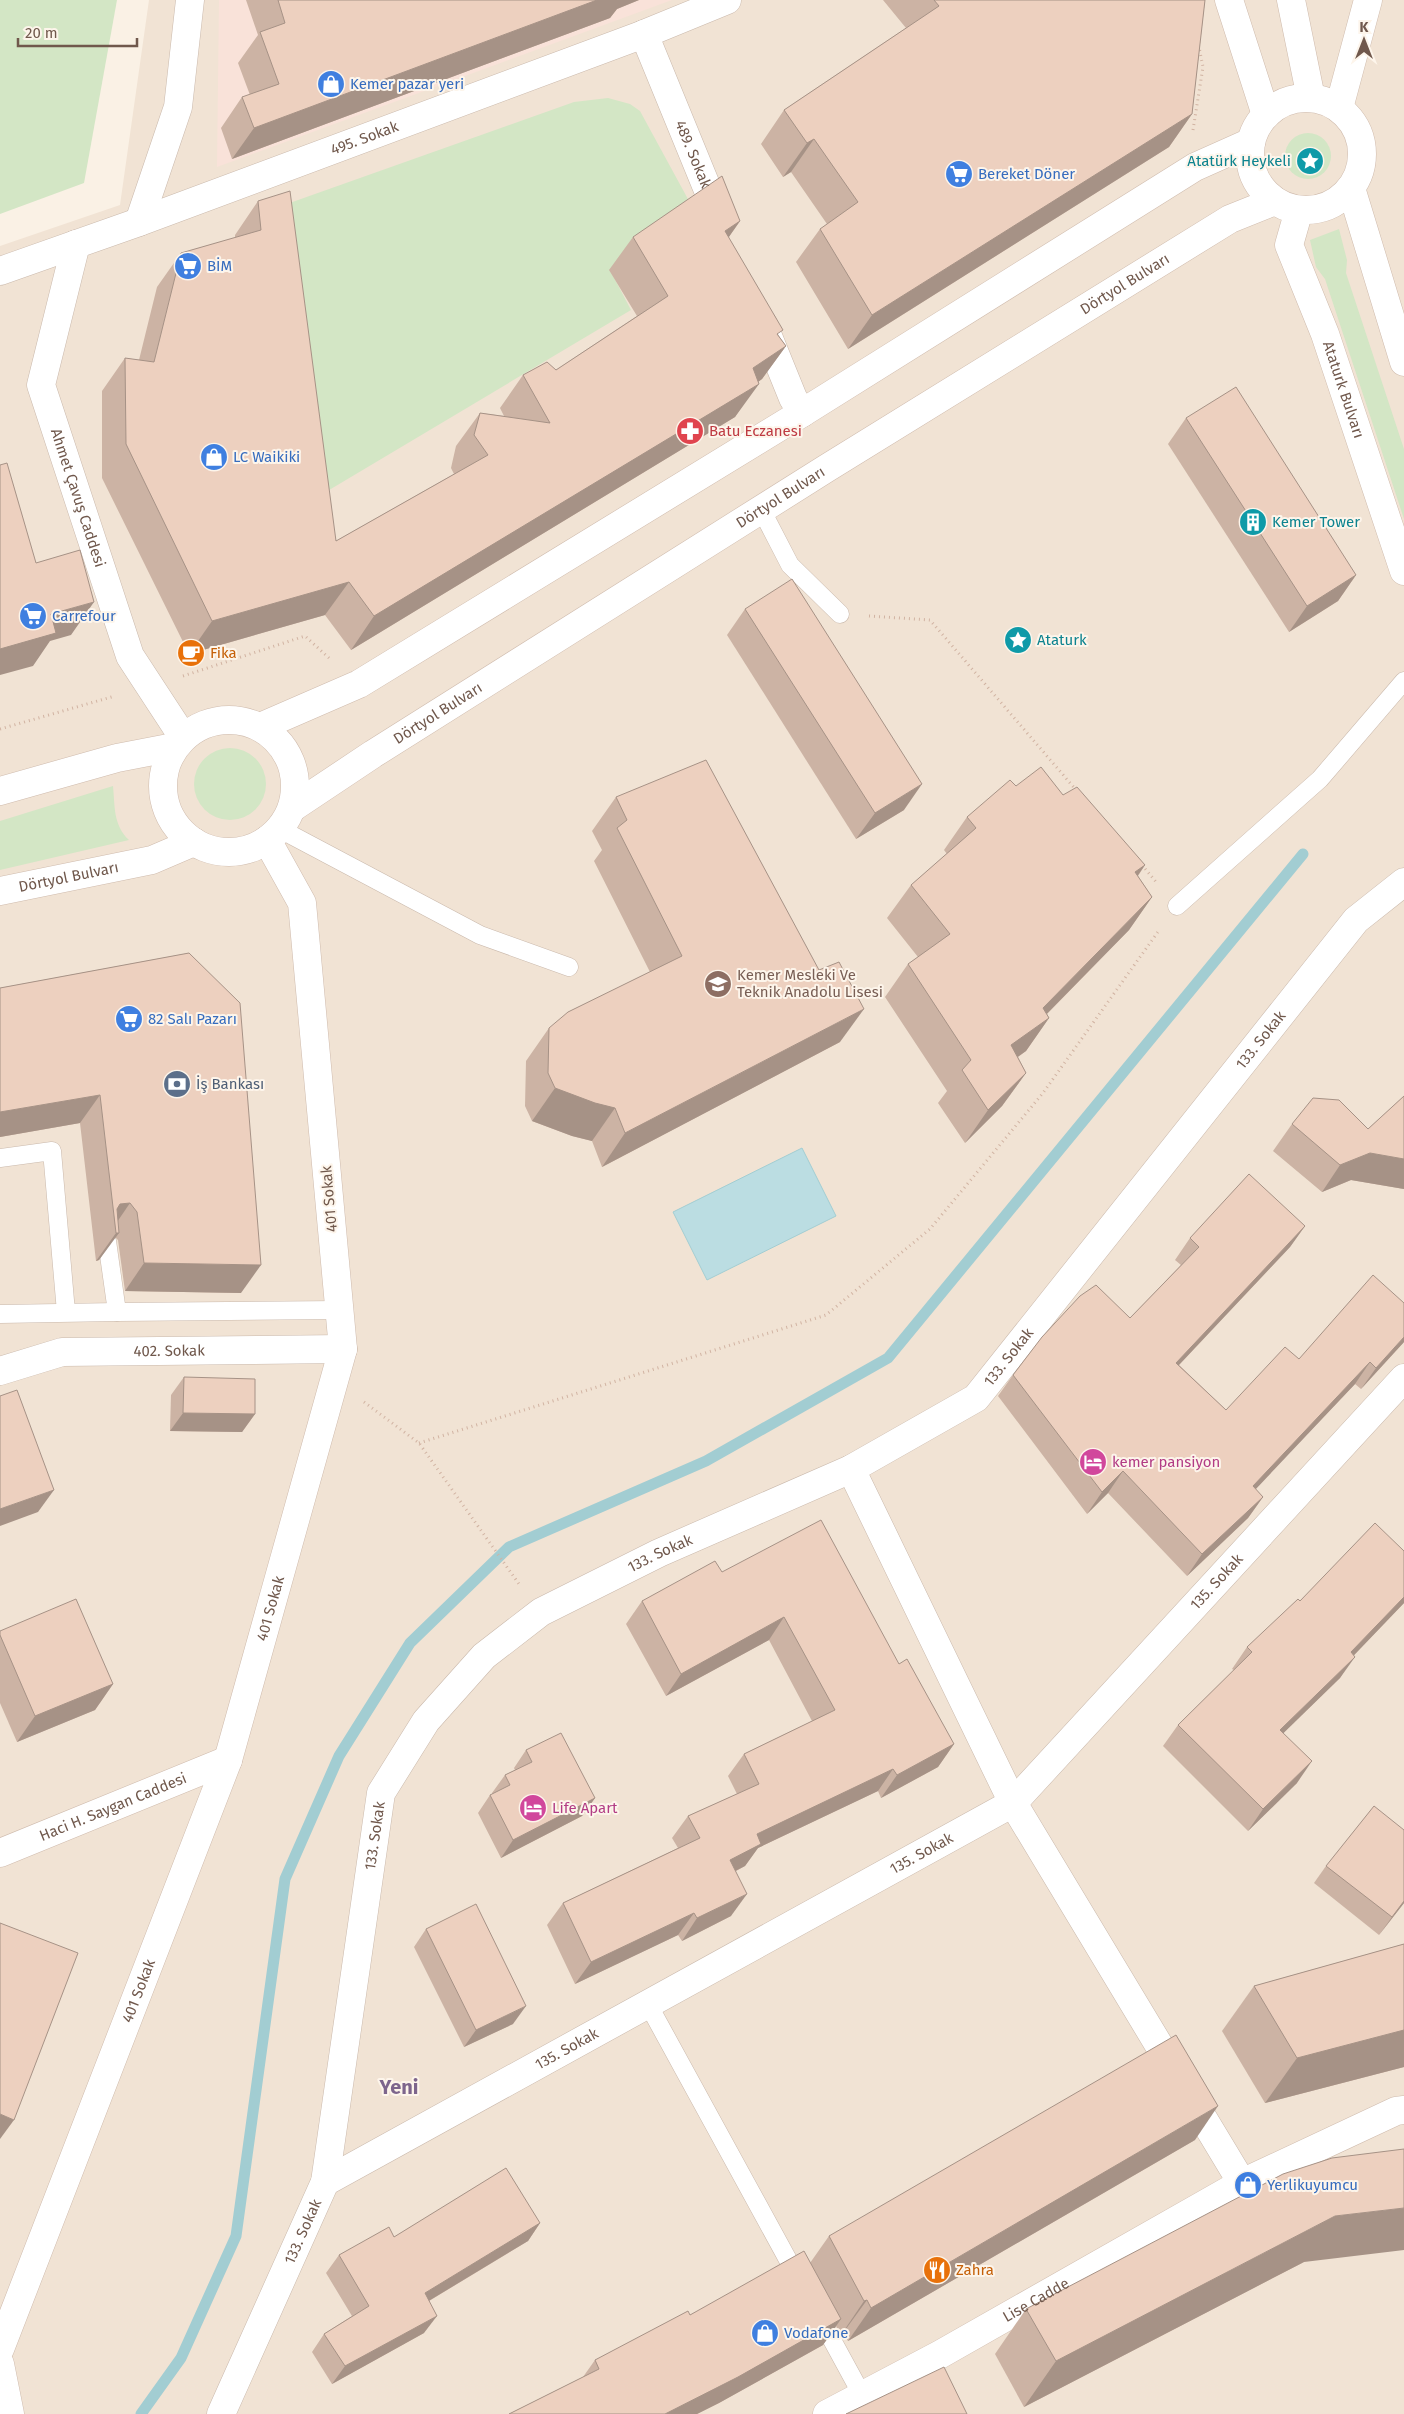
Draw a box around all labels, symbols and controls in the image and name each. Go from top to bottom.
scale bar [18,15,136,47]
north arrow [1339,15,1389,65]
text: K [1360,19,1370,36]
text: 20 m [25,24,58,42]
shop icon: Kemer pazar yeri [316,69,346,99]
place label: Kemer pazar yeri [350,75,464,93]
street label: 495. Sokak [328,117,401,159]
street label: 489. Sokak [671,118,715,191]
place icon: Atatürk Heykeli [1295,146,1325,176]
place label: Atatürk Heykeli [1187,152,1291,170]
supermarket icon: Bereket Döner [944,159,974,189]
place label: Bereket Döner [978,165,1075,183]
street label: Dörtyol Bulvarı [1077,250,1173,318]
supermarket icon: BİM [173,251,203,281]
place label: BİM [207,257,232,275]
street label: Ataturk Bulvarı [1319,339,1368,440]
pharmacy icon: Batu Eczanesi [675,416,705,446]
place label: Batu Eczanesi [709,422,802,440]
street label: Ahmet Çavuş Caddesi [47,426,109,569]
shop icon: LC Waikiki [199,442,229,472]
place label: LC Waikiki [233,448,300,466]
street label: Dörtyol Bulvarı [733,463,828,532]
building icon: Kemer Tower [1238,507,1268,537]
place label: Kemer Tower [1272,513,1360,531]
supermarket icon: Carrefour [18,601,48,631]
place label: Carrefour [52,607,116,625]
place icon: Ataturk [1003,625,1033,655]
place label: Ataturk [1037,631,1087,649]
cafe icon: Fika [176,638,206,668]
place label: Fika [210,644,237,662]
street label: Dörtyol Bulvarı [390,678,486,748]
street label: Dörtyol Bulvarı [17,858,120,896]
place label: Kemer Mesleki Ve Teknik Anadolu Lisesi [737,966,883,1001]
school or university icon: Kemer Mesleki Ve Teknik Anadolu Lisesi [703,969,733,999]
supermarket icon: 82 Salı Pazarı [114,1004,144,1034]
street label: 133. Sokak [1232,1007,1290,1073]
place label: 82 Salı Pazarı [148,1010,237,1028]
bank icon: İş Bankası [162,1069,192,1099]
place label: İş Bankası [196,1075,264,1093]
street label: 401 Sokak [317,1165,341,1233]
street label: 133. Sokak [980,1324,1037,1390]
street label: 402. Sokak [133,1341,205,1360]
hotel icon: kemer pansiyon [1078,1447,1108,1477]
place label: kemer pansiyon [1112,1453,1220,1471]
street label: 133. Sokak [625,1530,695,1576]
street label: 135. Sokak [1186,1550,1247,1613]
street label: 401 Sokak [253,1574,288,1643]
street label: Haci H. Saygan Caddesi [37,1769,189,1845]
hotel icon: Life Apart [518,1793,548,1823]
place label: Life Apart [552,1799,618,1817]
street label: 133. Sokak [361,1800,389,1871]
street label: 135. Sokak [887,1829,956,1878]
street label: 401 Sokak [118,1956,159,2025]
street label: 135. Sokak [532,2024,602,2073]
district label: Yeni [379,2075,418,2099]
shop icon: Yerlikuyumcu [1233,2170,1263,2200]
place label: Yerlikuyumcu [1267,2176,1358,2194]
street label: 133. Sokak [280,2196,325,2267]
restaurant icon: Zahra [922,2255,952,2285]
place label: Zahra [956,2261,994,2279]
street label: Lise Cadde [999,2274,1072,2326]
shop icon: Vodafone [750,2318,780,2348]
place label: Vodafone [784,2324,848,2342]

